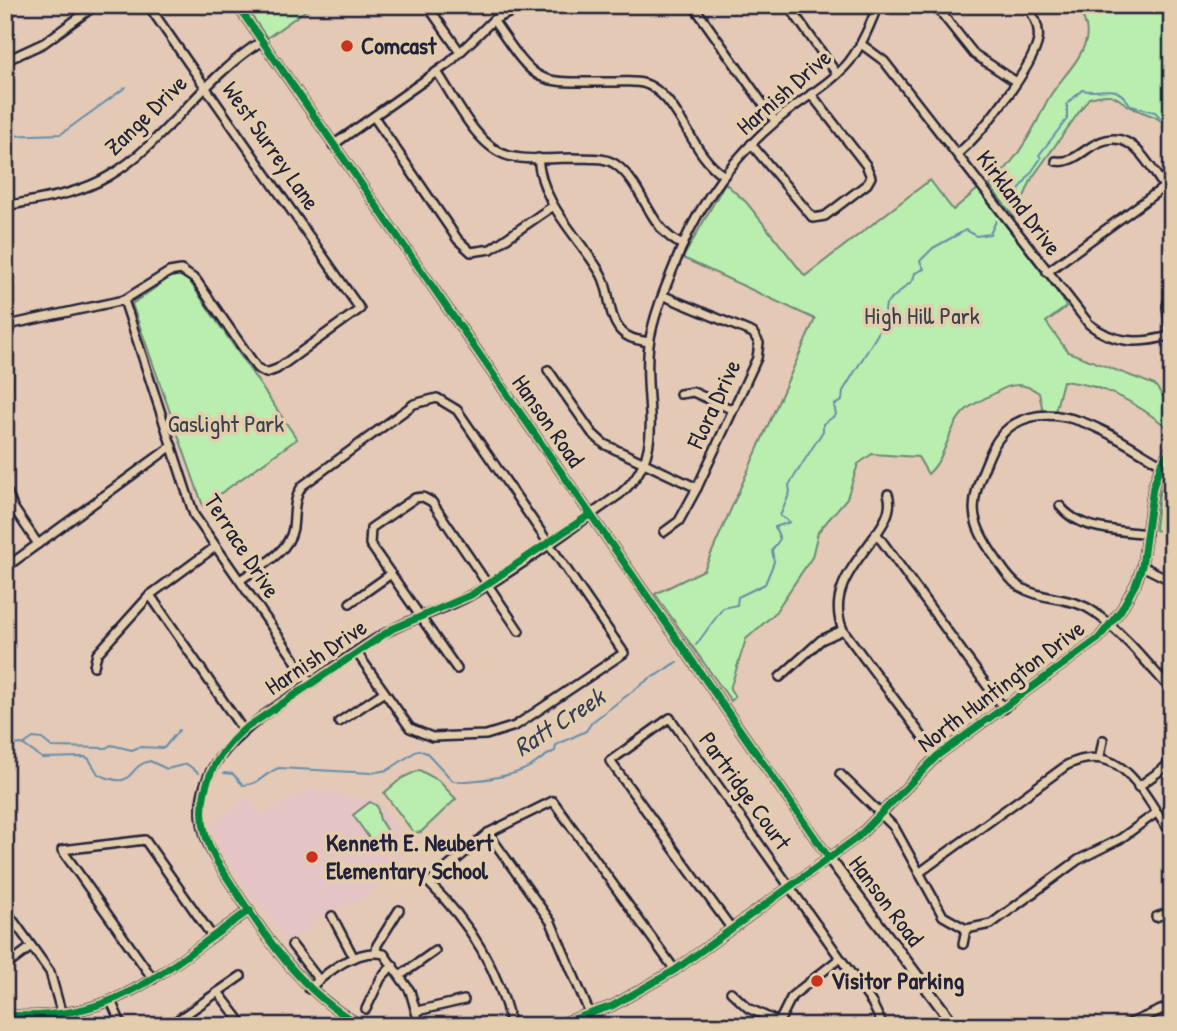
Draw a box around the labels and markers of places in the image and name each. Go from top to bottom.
place label: Comcast [361,29,437,61]
marker: Comcast [339,38,355,54]
place label: Kenneth E. Neubert Elementary School [326,826,494,887]
marker: Kenneth E. Neubert Elementary School [304,849,320,865]
place label: Visitor Parking [831,964,965,997]
marker: Visitor Parking [809,973,825,989]

